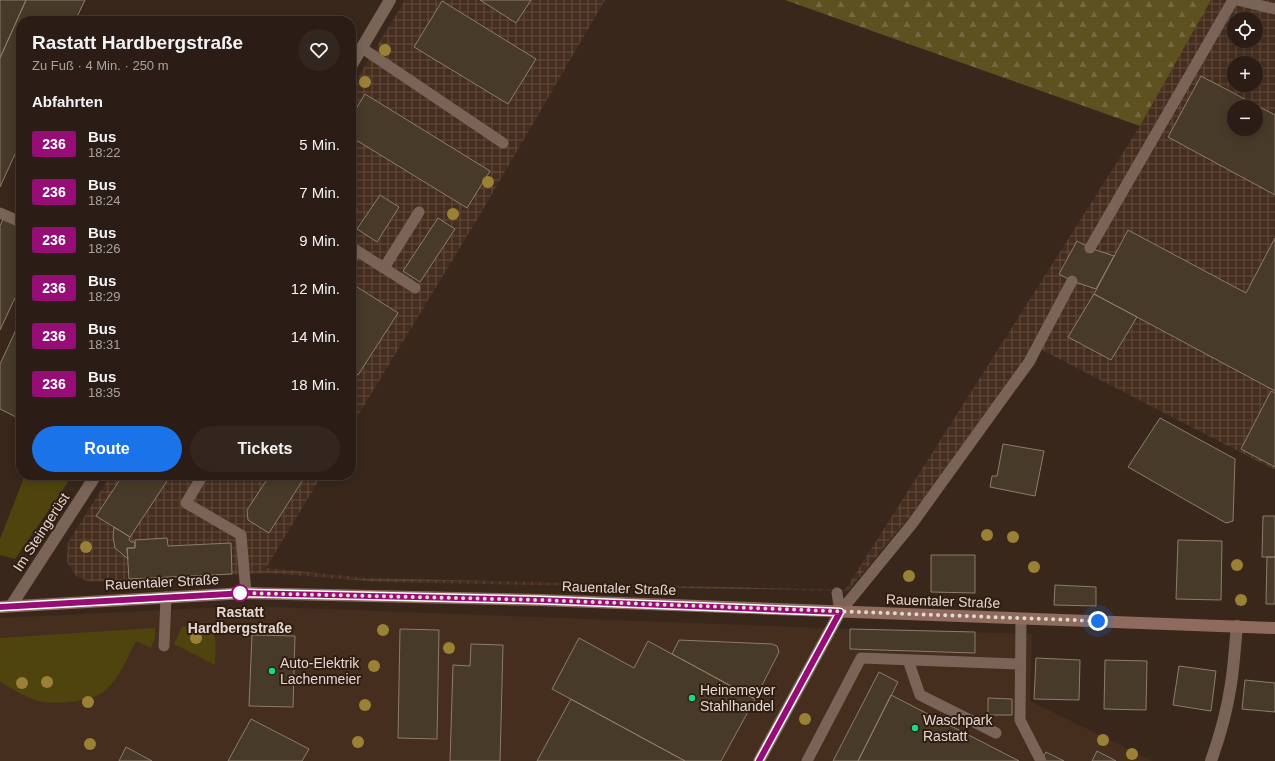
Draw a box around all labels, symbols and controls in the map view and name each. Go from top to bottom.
map controls [1227,12,1263,136]
button: locate [1227,12,1263,48]
button: heart [298,29,340,71]
text: Rastatt Hardbergstraße [32,32,243,53]
button: + [1227,56,1263,92]
text: Zu Fuß · 4 Min. · 250 m [32,58,169,73]
text: Abfahrten [32,93,103,110]
button: − [1227,100,1263,136]
text: Bus [88,128,116,145]
text: 236 [42,136,66,152]
text: 5 Min. [299,136,340,153]
text: 18:22 [88,145,121,160]
text: Bus [88,176,116,193]
text: 236 [42,184,66,200]
text: 7 Min. [299,184,340,201]
text: 18:24 [88,193,121,208]
text: Bus [88,224,116,241]
text: 236 [42,232,66,248]
text: 9 Min. [299,232,340,249]
text: 18:26 [88,241,121,256]
text: Bus [88,272,116,289]
text: 236 [42,280,66,296]
text: 12 Min. [291,280,340,297]
text: 18:29 [88,289,121,304]
text: Bus [88,320,116,337]
text: 236 [42,328,66,344]
text: 14 Min. [291,328,340,345]
text: 18:31 [88,337,121,352]
text: Bus [88,368,116,385]
text: 236 [42,376,66,392]
text: 18 Min. [291,376,340,393]
text: 18:35 [88,385,121,400]
button: Route [32,426,182,472]
button: Tickets [190,426,340,472]
street label: Im Steingerüst [10,490,72,574]
street label: Rauentaler Straße [104,571,220,593]
street label: Rauentaler Straße [562,578,677,598]
marker: Rastatt Hardbergstraße [231,584,249,602]
street label: Rauentaler Straße [886,591,1001,611]
place label: Rastatt Hardbergstraße [188,604,292,636]
your location [1088,611,1108,631]
place label: Auto-Elektrik Lachenmeier [280,655,361,687]
marker: Auto-Elektrik Lachenmeier [267,666,277,676]
place label: Heinemeyer Stahlhandel [700,682,776,714]
marker: Heinemeyer Stahlhandel [687,693,697,703]
place label: Waschpark Rastatt [923,712,994,744]
marker: Waschpark Rastatt [910,723,920,733]

